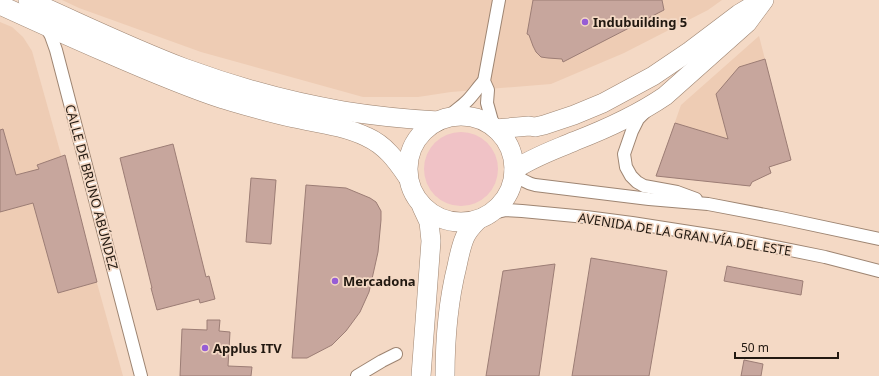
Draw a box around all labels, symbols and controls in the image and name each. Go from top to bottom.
place label: Indubuilding 5 [593,13,687,31]
marker: Indubuilding 5 [580,17,590,27]
street label: CALLE DE BRUNO ABÚNDEZ [61,102,123,272]
street label: AVENIDA DE LA GRAN VÍA DEL ESTE [577,208,793,260]
place label: Mercadona [343,272,416,290]
marker: Mercadona [330,276,340,286]
scale bar [735,334,838,360]
place label: Applus ITV [213,339,282,357]
text: 50 m [741,339,769,356]
marker: Applus ITV [200,343,210,353]

